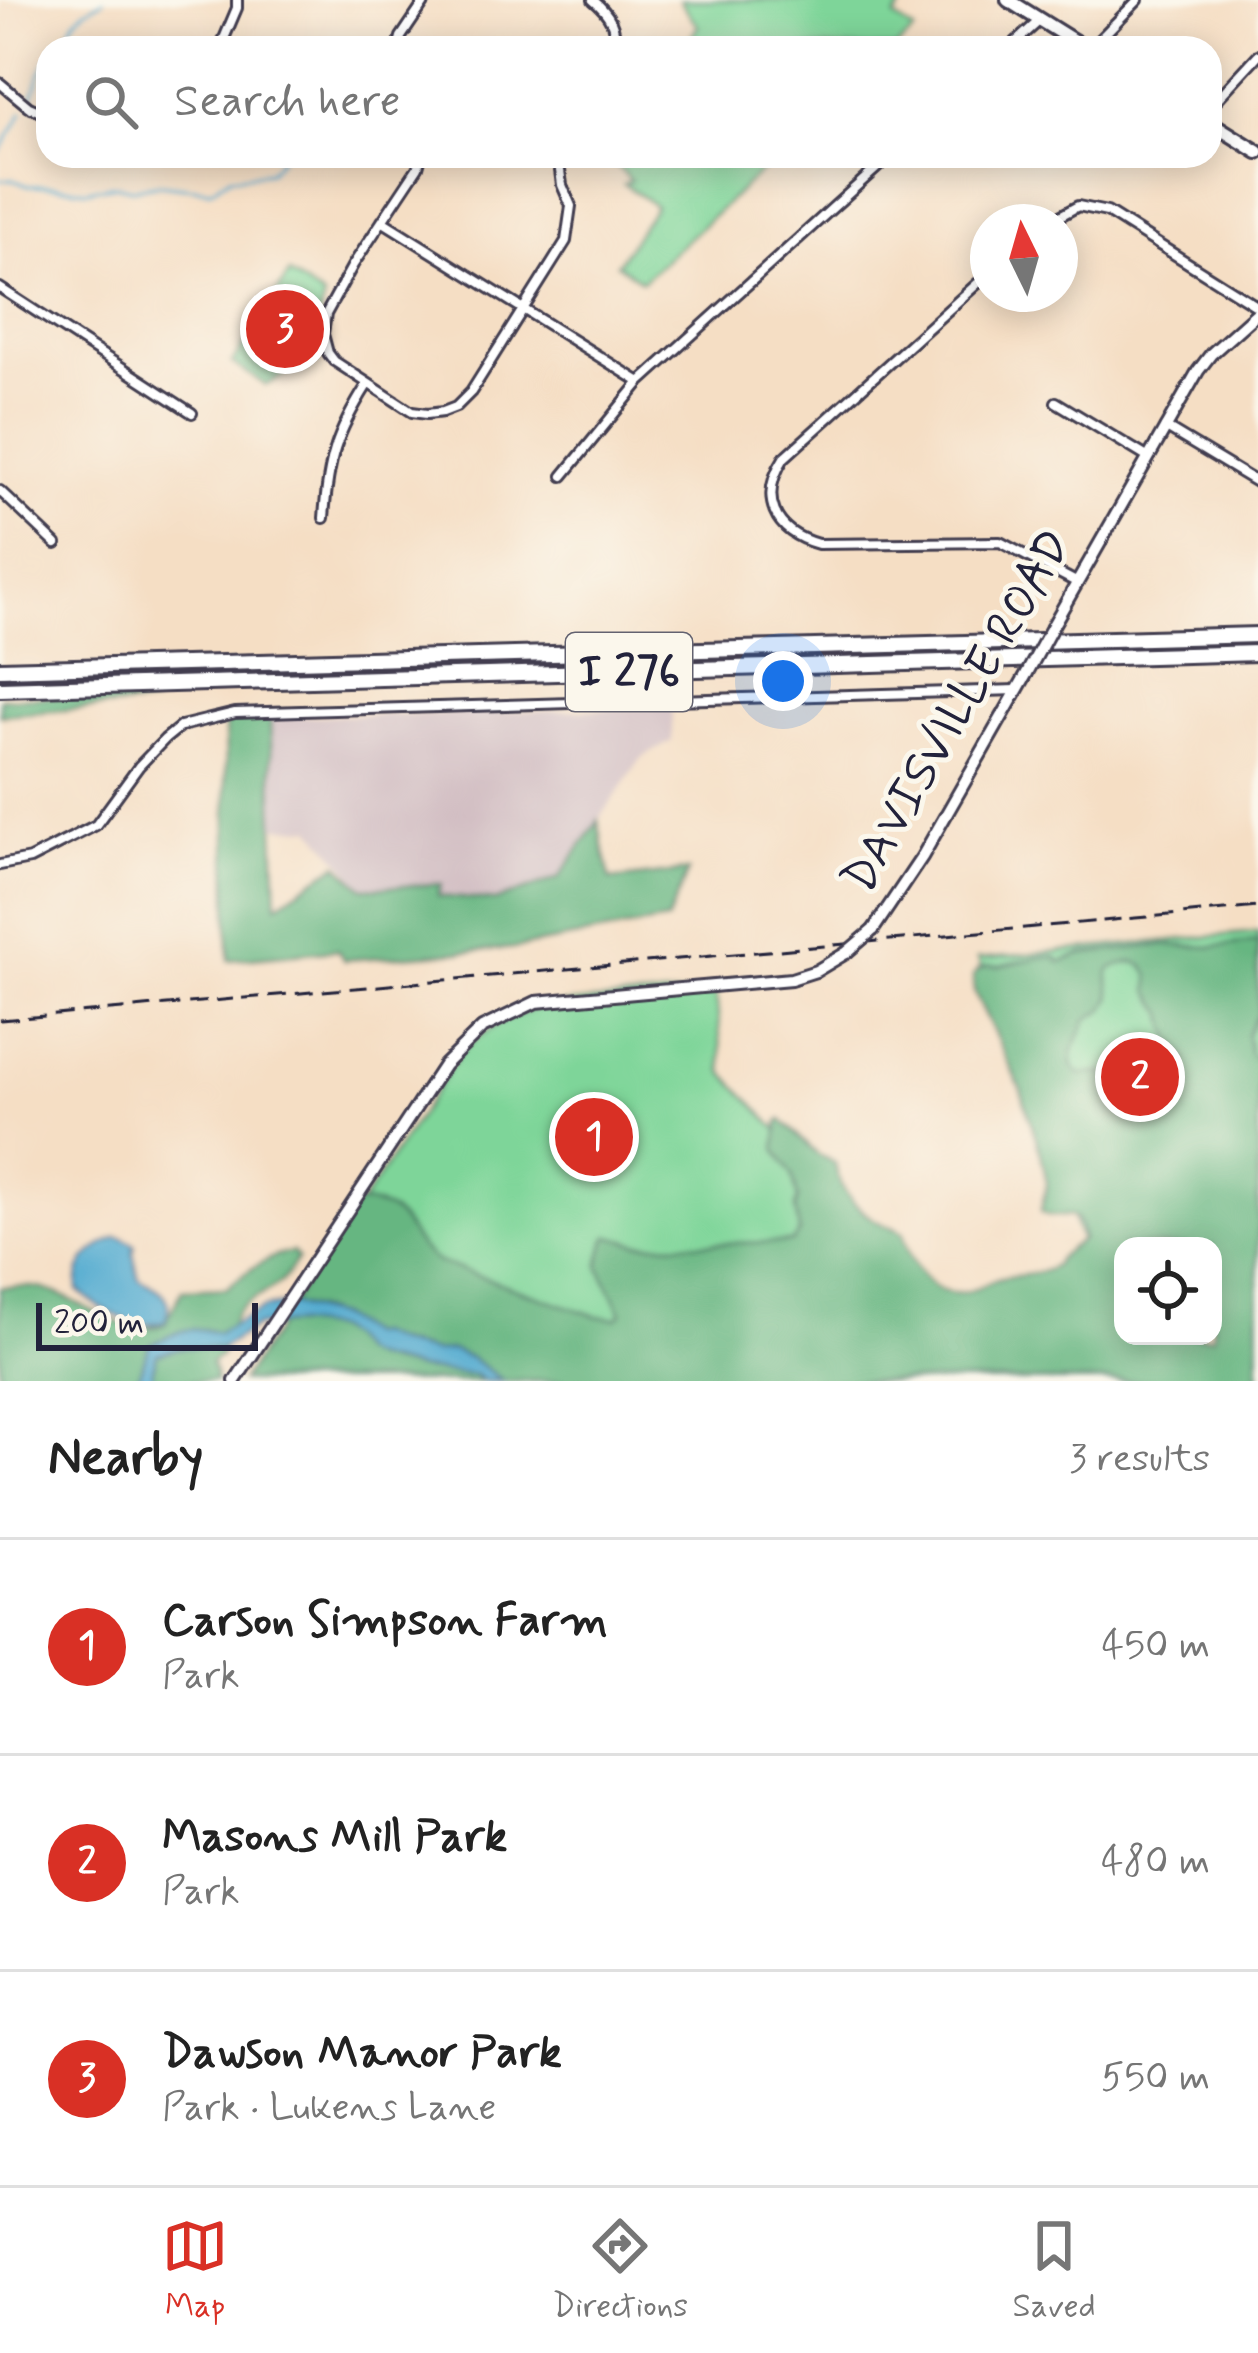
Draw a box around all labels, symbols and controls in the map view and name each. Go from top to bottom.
search box [36,36,1222,168]
icon: search [78,69,144,135]
text: Search here [174,73,401,132]
north arrow [970,204,1078,312]
pin: 3 [246,284,324,374]
street label: DAVISVILLE ROAD [828,519,1088,905]
road number: I 276 [566,633,692,711]
your location [753,651,813,711]
pin: 2 [1101,1032,1179,1122]
pin: 1 [555,1092,633,1182]
map controls [1114,1237,1222,1345]
button: locate [1114,1237,1222,1345]
scale bar [36,1297,258,1350]
text: 200 m [54,1302,144,1346]
text: Nearby [48,1426,203,1492]
text: 3 results [1069,1434,1210,1485]
text: Carson Simpson Farm [162,1592,608,1651]
text: 1 [78,1621,96,1672]
text: 450 m [1102,1621,1210,1672]
text: Park [162,1651,240,1702]
text: Masons Mill Park [162,1808,507,1867]
text: 2 [77,1837,97,1888]
text: 480 m [1101,1837,1210,1888]
text: Park [162,1867,240,1918]
text: Dawson Manor Park [162,2024,562,2083]
text: 3 [78,2053,96,2104]
text: 550 m [1101,2053,1210,2104]
text: Park · Lukens Lane [162,2083,496,2134]
tab: Map [162,2213,228,2329]
tab: Directions [552,2213,688,2329]
tab: Saved [1012,2213,1096,2329]

